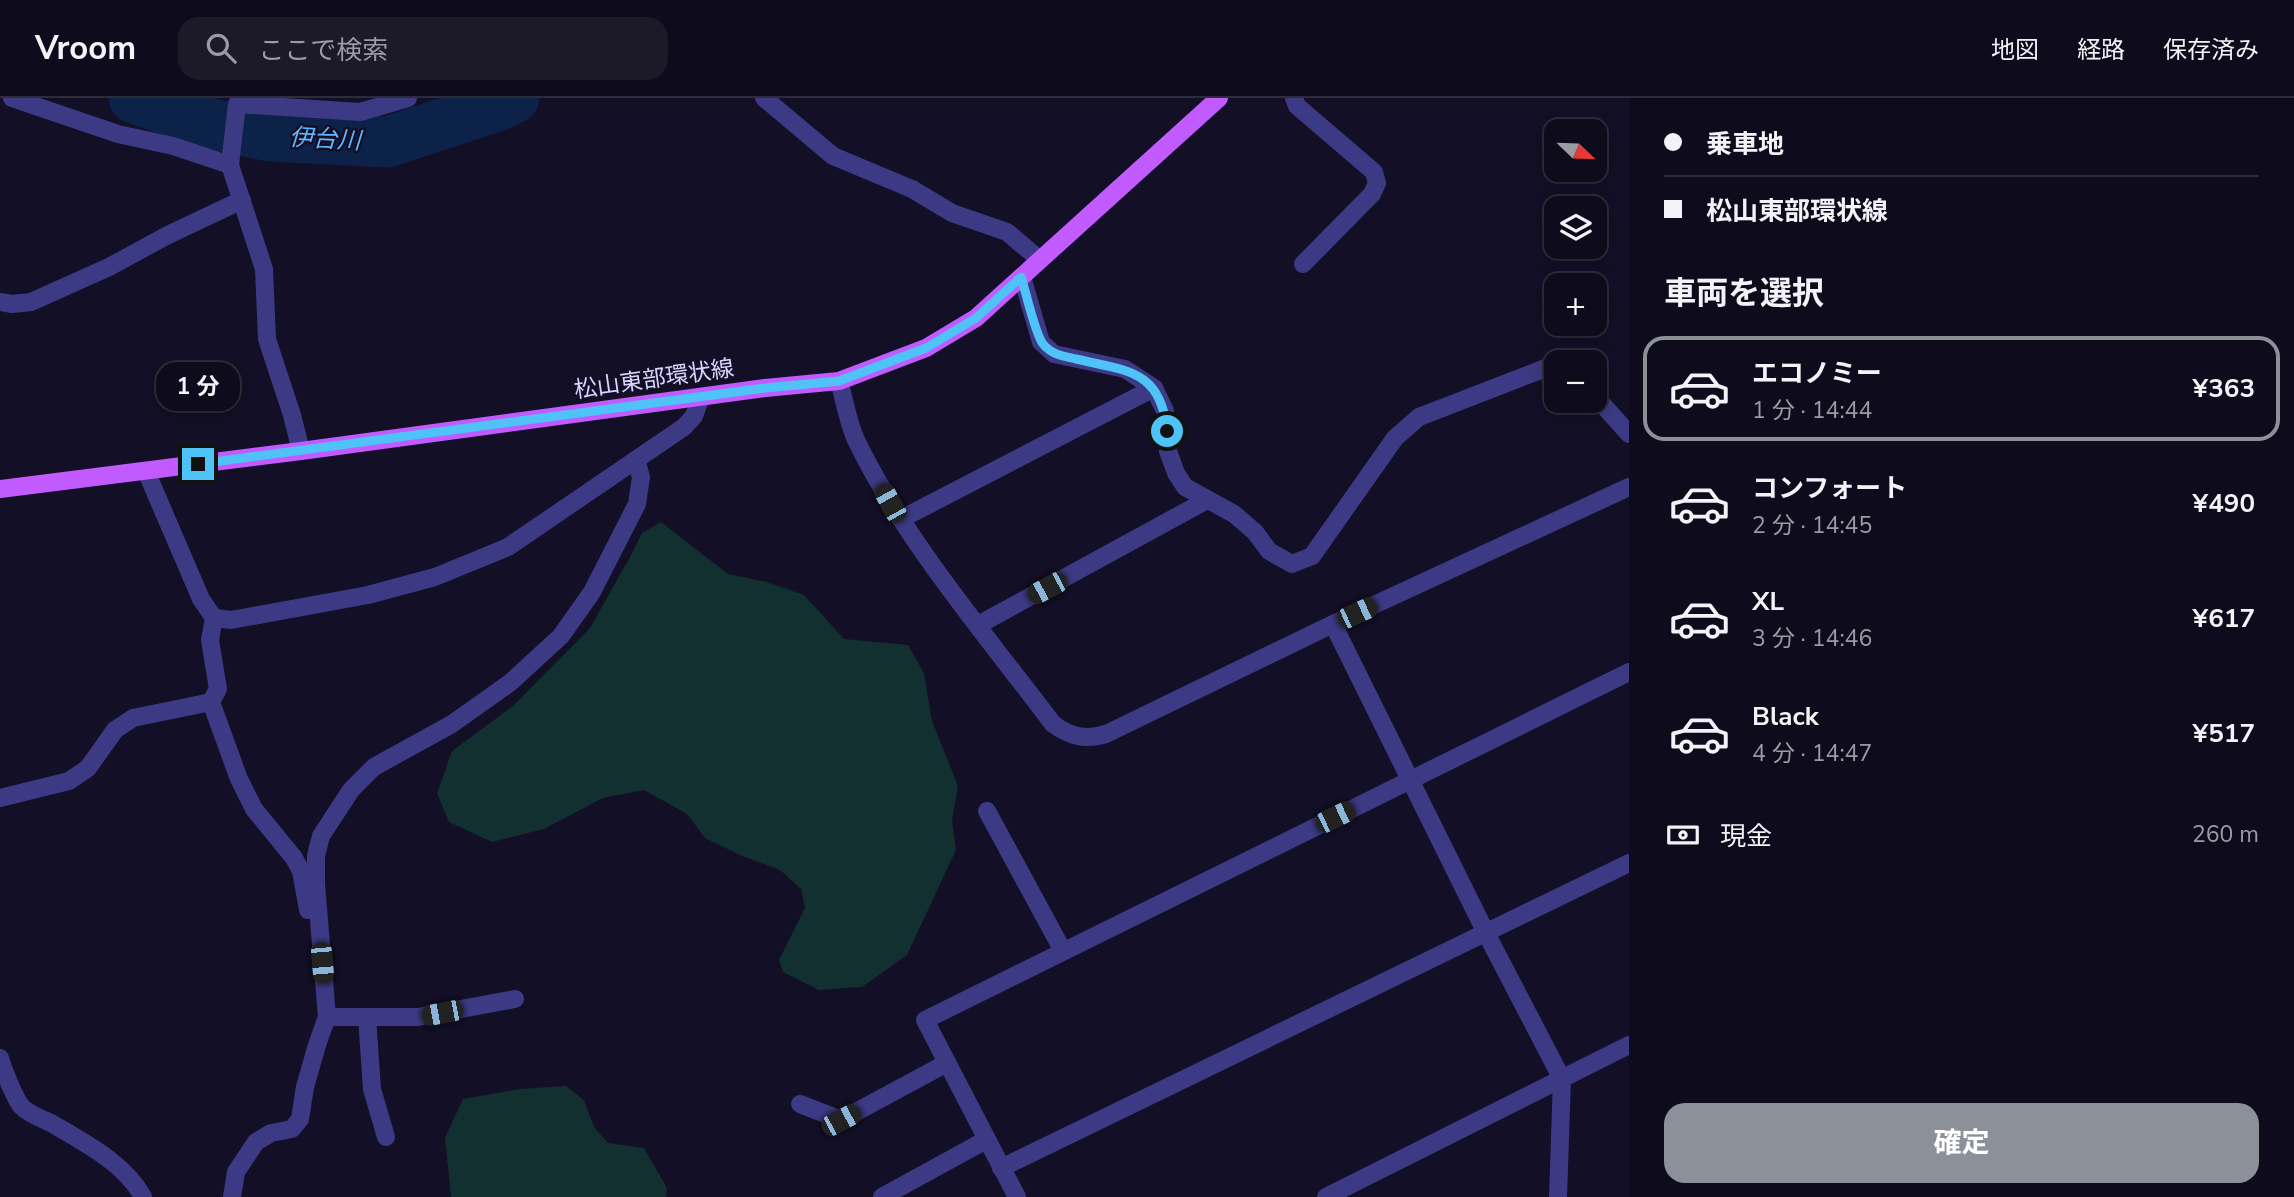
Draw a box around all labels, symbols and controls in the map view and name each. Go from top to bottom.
search box [178,17,668,80]
text: Vroom [35,26,136,71]
icon: search [202,29,240,67]
text: ここで検索 [258,33,388,68]
text: 地図 [1991,34,2039,66]
text: 経路 [2077,34,2125,66]
text: 保存済み [2163,34,2259,66]
north arrow [1544,119,1606,182]
map controls [1544,119,1607,413]
water label: 伊台川 [288,121,365,157]
text: 乗車地 [1706,127,1784,162]
text: 松山東部環状線 [1706,194,1888,229]
button: layers [1544,196,1607,259]
text: 車両を選択 [1664,272,1824,315]
button: + [1544,273,1607,336]
button: − [1544,350,1607,413]
street label: 松山東部環状線 [572,352,736,406]
text: エコノミー [1752,356,1882,391]
icon: car [1668,357,1731,420]
callout: 1 分 [156,362,240,412]
text: 1 分 [176,371,220,402]
text: ¥363 [2193,371,2255,406]
text: 1 分 · 14:44 [1752,395,1872,426]
route start [1151,415,1183,447]
route end [182,448,214,480]
text: コンフォート [1752,471,1907,506]
icon: car [1668,472,1731,535]
car [871,480,910,526]
text: ¥490 [2193,486,2255,521]
text: 2 分 · 14:45 [1752,510,1872,541]
car [1024,569,1071,607]
text: XL [1752,584,1784,619]
icon: car [1668,587,1731,650]
car [1334,595,1381,631]
text: ¥617 [2193,601,2255,636]
text: 3 分 · 14:46 [1752,623,1872,654]
text: Black [1752,699,1819,734]
icon: car [1668,702,1731,765]
text: ¥517 [2193,716,2255,751]
text: 4 分 · 14:47 [1752,738,1872,769]
car [1312,798,1359,836]
icon: cash [1664,816,1702,854]
text: 現金 [1720,819,1772,854]
text: 260 m [2192,819,2259,850]
car [310,941,335,985]
car [420,999,465,1027]
car [818,1101,865,1139]
button: 確定 [1664,1103,2259,1183]

